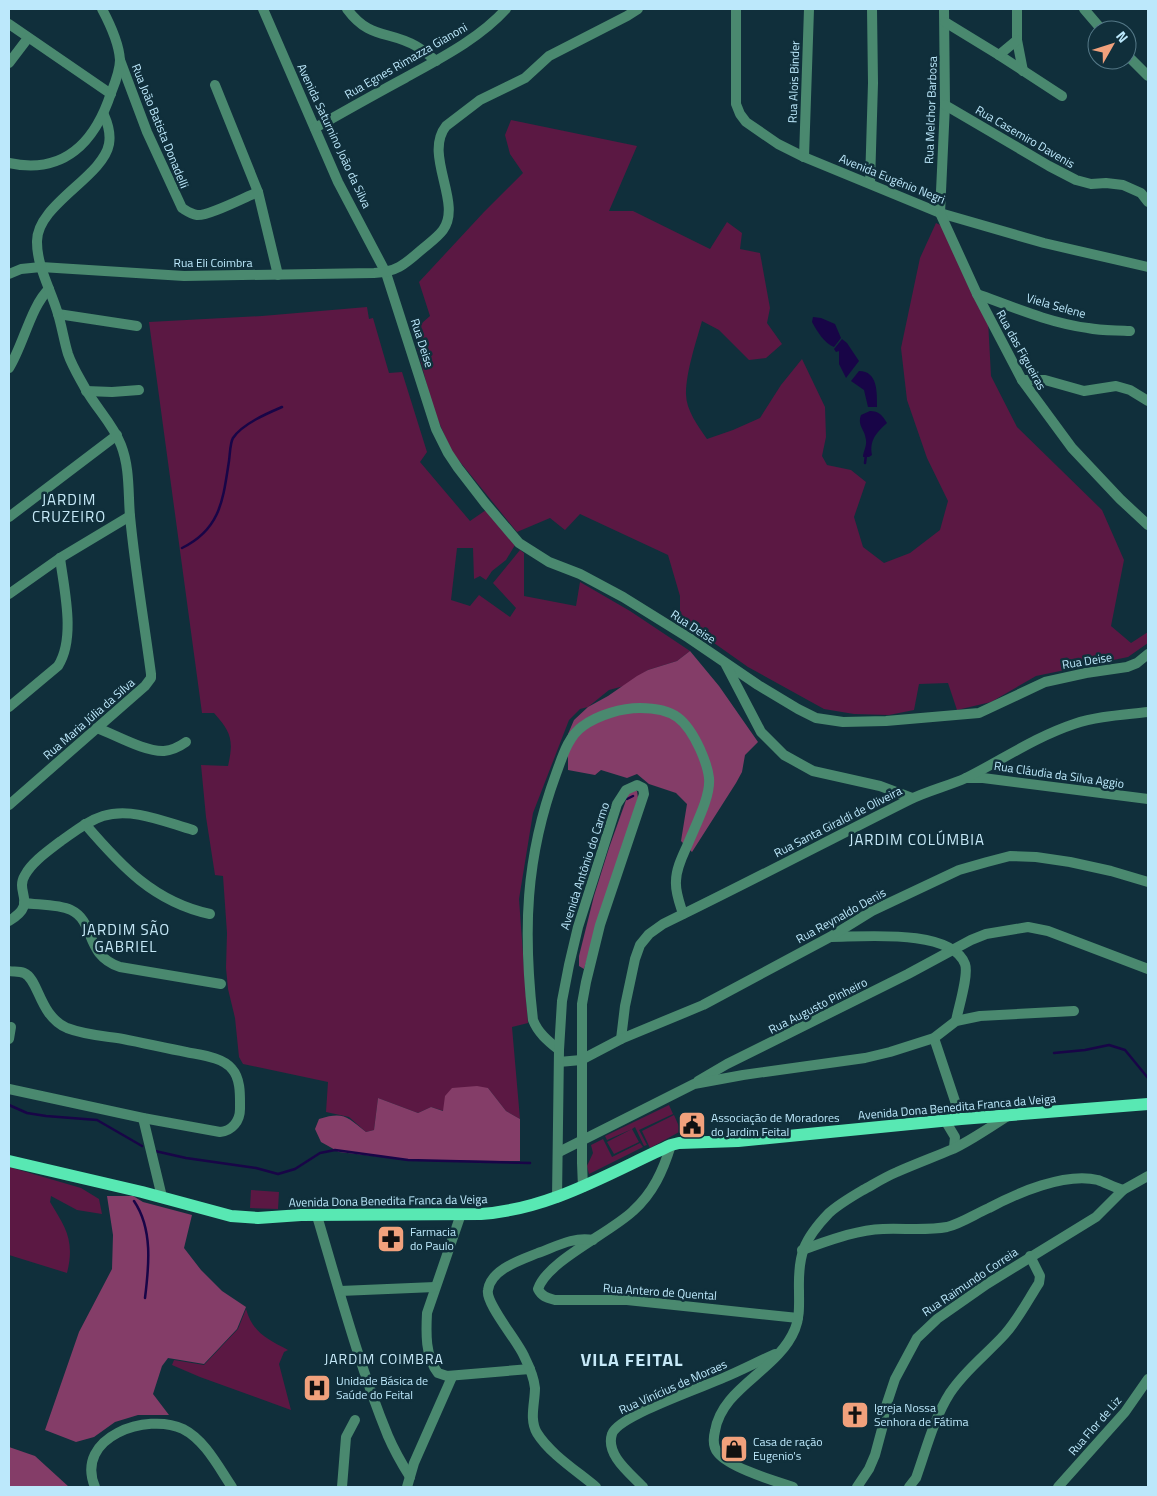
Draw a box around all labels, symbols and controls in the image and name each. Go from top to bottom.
street label: Rua Egnes Rimazza Gianoni [341,18,471,104]
north arrow [1087,20,1137,70]
text: N [1111,26,1134,47]
street label: Rua Alois Binder [783,40,804,124]
street label: Rua Melchor Barbosa [919,56,942,164]
street label: Avenida Saturnino João da Silva [292,60,376,211]
street label: Rua João Batista Donadelli [127,61,194,191]
street label: Rua Casemiro Davenis [972,100,1079,173]
street label: Avenida Eugênio Negri [836,149,948,209]
street label: Rua Eli Coimbra [174,253,252,272]
street label: Viela Selene [1024,288,1088,323]
street label: Rua das Figueiras [992,306,1051,394]
street label: Rua Deise [406,316,439,370]
district label: JARDIM CRUZEIRO [32,488,106,528]
street label: Rua Deise [667,605,720,648]
street label: Rua Deise [1061,647,1113,674]
street label: Rua Maria Júlia da Silva [39,673,139,764]
street label: Rua Cláudia da Silva Aggio [993,756,1125,793]
street label: Rua Santa Giraldi de Oliveira [770,781,905,862]
street label: Avenida Antônio do Carmo [555,800,614,932]
district label: JARDIM COLÚMBIA [849,828,985,851]
street label: Rua Reynaldo Denis [792,883,890,948]
district label: JARDIM SÃO GABRIEL [82,918,170,958]
street label: Rua Augusto Pinheiro [765,972,871,1039]
street label: Avenida Dona Benedita Franca da Veiga [857,1088,1057,1125]
place label: Associação de Moradores do Jardim Feital [711,1108,840,1141]
public building icon: Associação de Moradores do Jardim Feital [677,1110,707,1140]
street label: Avenida Dona Benedita Franca da Veiga [288,1189,488,1212]
place label: Farmacia do Paulo [410,1222,456,1255]
pharmacy icon: Farmacia do Paulo [376,1224,406,1254]
street label: Rua Raimundo Correia [918,1242,1022,1321]
street label: Rua Antero de Quental [602,1278,718,1305]
district label: VILA FEITAL [580,1346,684,1373]
district label: JARDIM COIMBRA [324,1348,444,1369]
street label: Rua Vinícius de Moraes [616,1354,730,1419]
place label: Unidade Básica de Saúde do Feital [336,1371,428,1404]
hospital icon: Unidade Básica de Saúde do Feital [302,1373,332,1403]
street label: Rua Flor de Liz [1063,1392,1126,1460]
place label: Igreja Nossa Senhora de Fátima [874,1398,968,1431]
church icon: Igreja Nossa Senhora de Fátima [840,1400,870,1430]
place label: Casa de ração Eugenio's [753,1432,823,1465]
shop icon: Casa de ração Eugenio's [719,1434,749,1464]

